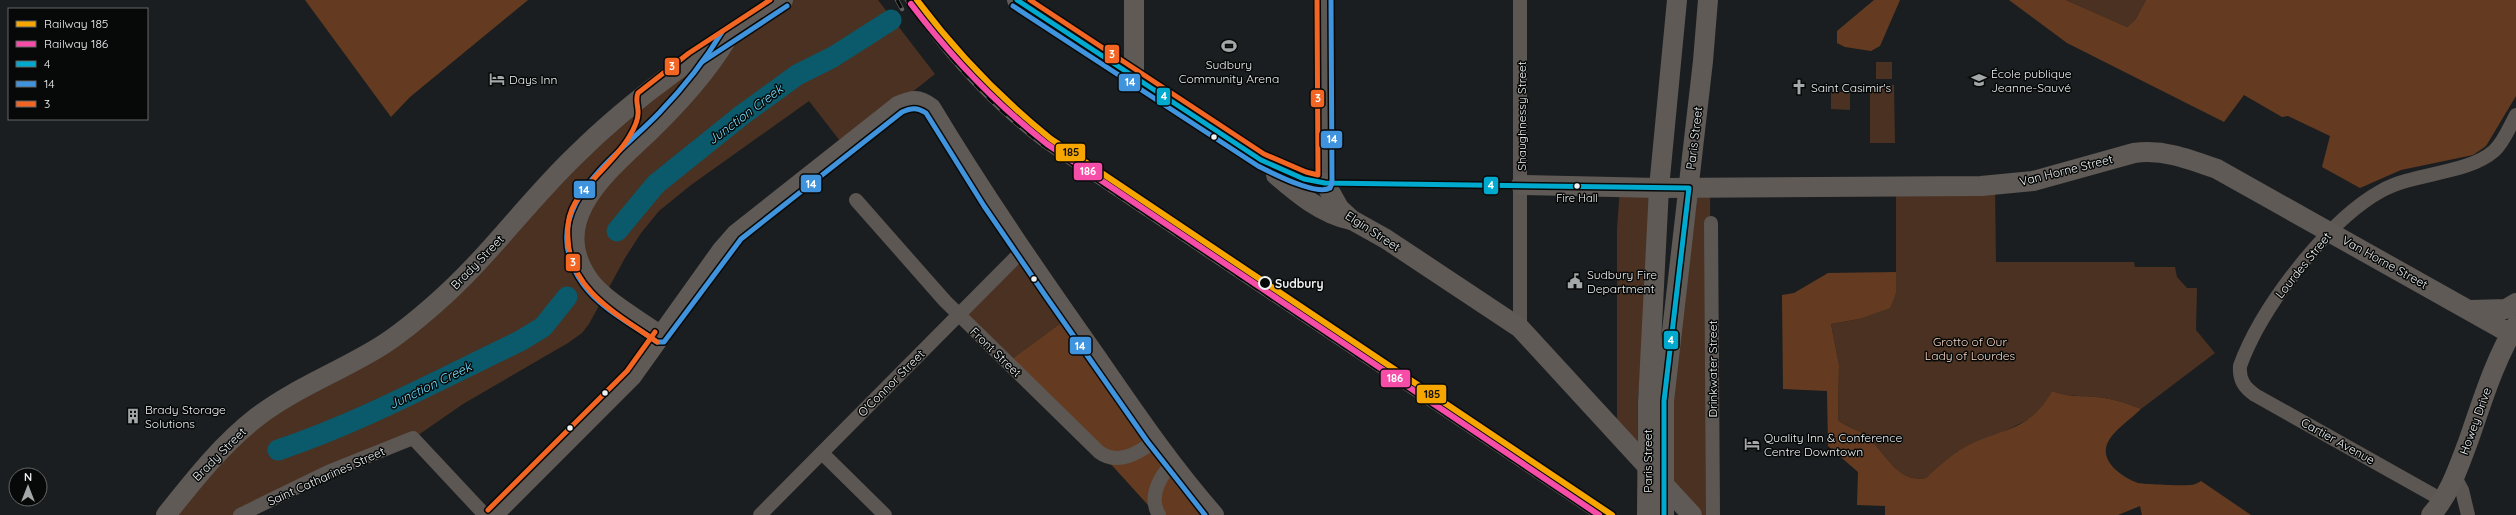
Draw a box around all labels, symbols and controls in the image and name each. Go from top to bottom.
legend [8,8,148,120]
text: Railway 185 [44,16,108,31]
text: Railway 186 [44,36,109,51]
sports icon: Sudbury Community Arena [1220,37,1238,55]
line badge: 3 [1104,44,1120,64]
text: 3 [1109,47,1115,61]
text: 4 [44,56,50,71]
line badge: 3 [664,57,680,76]
place label: Sudbury Community Arena [1179,57,1279,86]
text: 3 [669,59,675,73]
street label: Shaughnessy Street [1514,61,1529,171]
place label: École publique Jeanne-Sauvé [1991,66,2072,95]
hotel icon: Days Inn [488,70,506,88]
school or university icon: École publique Jeanne-Sauvé [1970,71,1988,89]
place label: Days Inn [509,72,557,87]
line badge: 14 [1118,73,1141,92]
text: 14 [1125,75,1136,89]
text: 14 [44,76,55,91]
church icon: Saint Casimir's [1790,78,1808,96]
water label: Junction Creek [704,80,787,147]
place label: Saint Casimir's [1811,80,1892,95]
line badge: 4 [1156,87,1171,106]
text: 4 [1161,89,1168,103]
line badge: 3 [1310,89,1325,108]
text: 3 [1315,91,1321,105]
text: 3 [44,96,50,111]
street label: Paris Street [1683,106,1705,170]
line badge: 14 [1320,130,1343,149]
unlabelled marker [1209,132,1219,142]
text: 14 [1327,132,1338,146]
line badge: 185 [1055,143,1086,162]
text: 185 [1063,145,1079,159]
street label: Van Horne Street [2018,151,2114,189]
line badge: 186 [1073,162,1103,181]
text: 186 [1080,164,1096,178]
line badge: 14 [800,174,822,193]
line badge: 4 [1483,176,1499,195]
text: 14 [806,177,817,191]
text: 4 [1488,178,1495,192]
line badge: 14 [573,180,596,199]
marker: Fire Hall [1572,181,1582,191]
text: 14 [579,183,590,197]
place label: Fire Hall [1556,191,1598,205]
street label: Elgin Street [1343,208,1403,254]
street label: Lourdes Street [2272,229,2334,301]
street label: Brady Street [447,232,507,292]
street label: Van Horne Street [2340,232,2430,292]
line badge: 3 [565,253,581,272]
text: 3 [570,255,576,269]
place label: Sudbury Fire Department [1587,267,1657,296]
public building icon: Sudbury Fire Department [1566,272,1584,290]
unlabelled marker [1029,274,1039,284]
marker: Sudbury [1258,276,1272,290]
place label: Sudbury [1275,276,1324,291]
street label: Drinkwater Street [1705,321,1720,418]
street label: Front Street [967,324,1025,380]
line badge: 4 [1663,330,1679,350]
text: 4 [1668,333,1675,347]
park label: Grotto of Our Lady of Lourdes [1925,334,2016,363]
line badge: 14 [1069,336,1092,355]
text: 14 [1075,339,1086,353]
street label: O'Connor Street [854,346,928,420]
water label: Junction Creek [386,358,475,412]
line badge: 186 [1380,369,1411,388]
text: 186 [1387,371,1403,385]
line badge: 185 [1416,384,1447,404]
street label: Howey Drive [2456,385,2494,457]
text: 185 [1424,387,1440,401]
unlabelled marker [600,388,610,398]
place label: Brady Storage Solutions [145,402,226,431]
building icon: Brady Storage Solutions [124,407,142,425]
street label: Cartier Avenue [2298,415,2378,468]
unlabelled marker [565,423,575,433]
street label: Brady Street [189,424,249,484]
street label: Paris Street [1640,429,1655,493]
place label: Quality Inn & Conference Centre Downtown [1764,430,1902,459]
hotel icon: Quality Inn & Conference Centre Downtown [1743,435,1761,453]
street label: Saint Catharines Street [265,443,387,509]
north arrow [8,467,48,507]
text: N [24,470,32,484]

